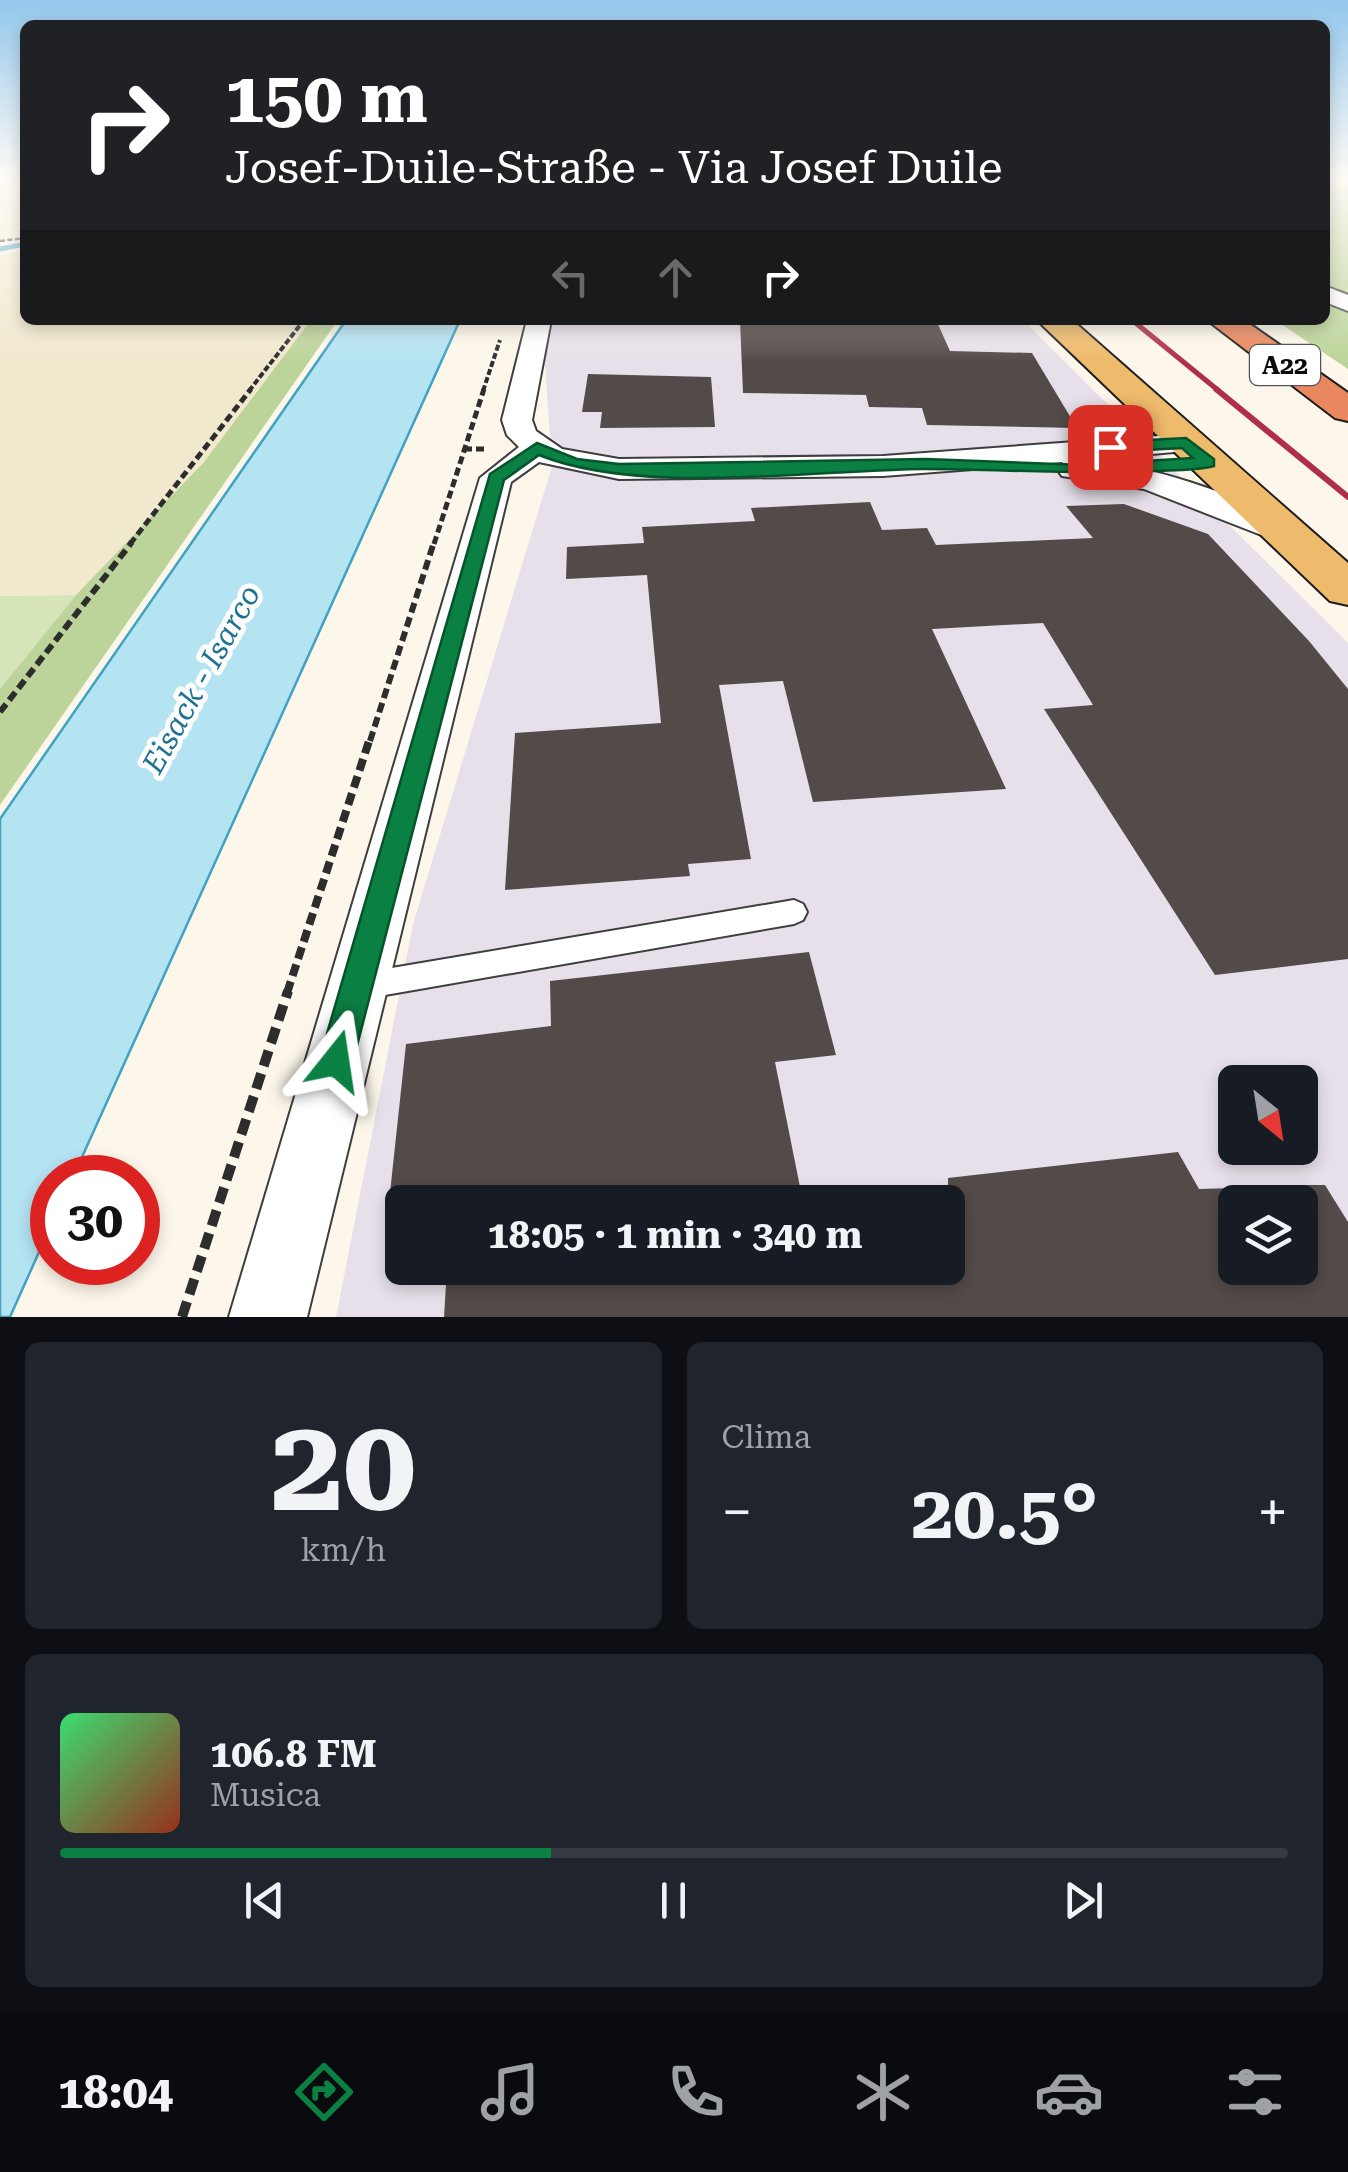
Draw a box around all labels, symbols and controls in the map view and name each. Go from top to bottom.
text: 150 m [225,57,428,139]
icon: right [60,60,190,190]
text: Josef-Duile-Straße - Via Josef Duile [225,141,1003,194]
icon: left [543,250,598,305]
icon: ahead [648,250,703,305]
icon: right [753,250,808,305]
road number: A22 [1250,345,1320,385]
pin [1068,405,1153,490]
icon: arrive [1083,420,1138,475]
water label: Eisack - Isarco [134,579,267,780]
position arrow [284,1009,388,1113]
north arrow [1218,1065,1318,1165]
map controls [1218,1065,1318,1285]
speed limit sign: 30 [30,1155,160,1285]
button: layers [1218,1185,1318,1285]
text: 18:05 · 1 min · 340 m [488,1213,862,1257]
text: 20 [270,1389,416,1542]
text: Clima [722,1418,811,1456]
text: 20.5° [911,1468,1098,1556]
text: − [722,1480,752,1544]
text: + [1257,1480,1288,1544]
text: km/h [300,1531,386,1569]
text: 106.8 FM [210,1732,377,1776]
text: Musica [210,1776,321,1814]
icon: previous [237,1873,292,1928]
icon: pause [646,1873,701,1928]
icon: next [1056,1873,1111,1928]
icon: directions [289,2057,359,2127]
icon: music [475,2057,545,2127]
icon: phone [661,2057,731,2127]
icon: climate [848,2057,918,2127]
icon: car [1034,2057,1104,2127]
icon: filters [1220,2057,1290,2127]
text: 18:04 [58,2066,173,2119]

